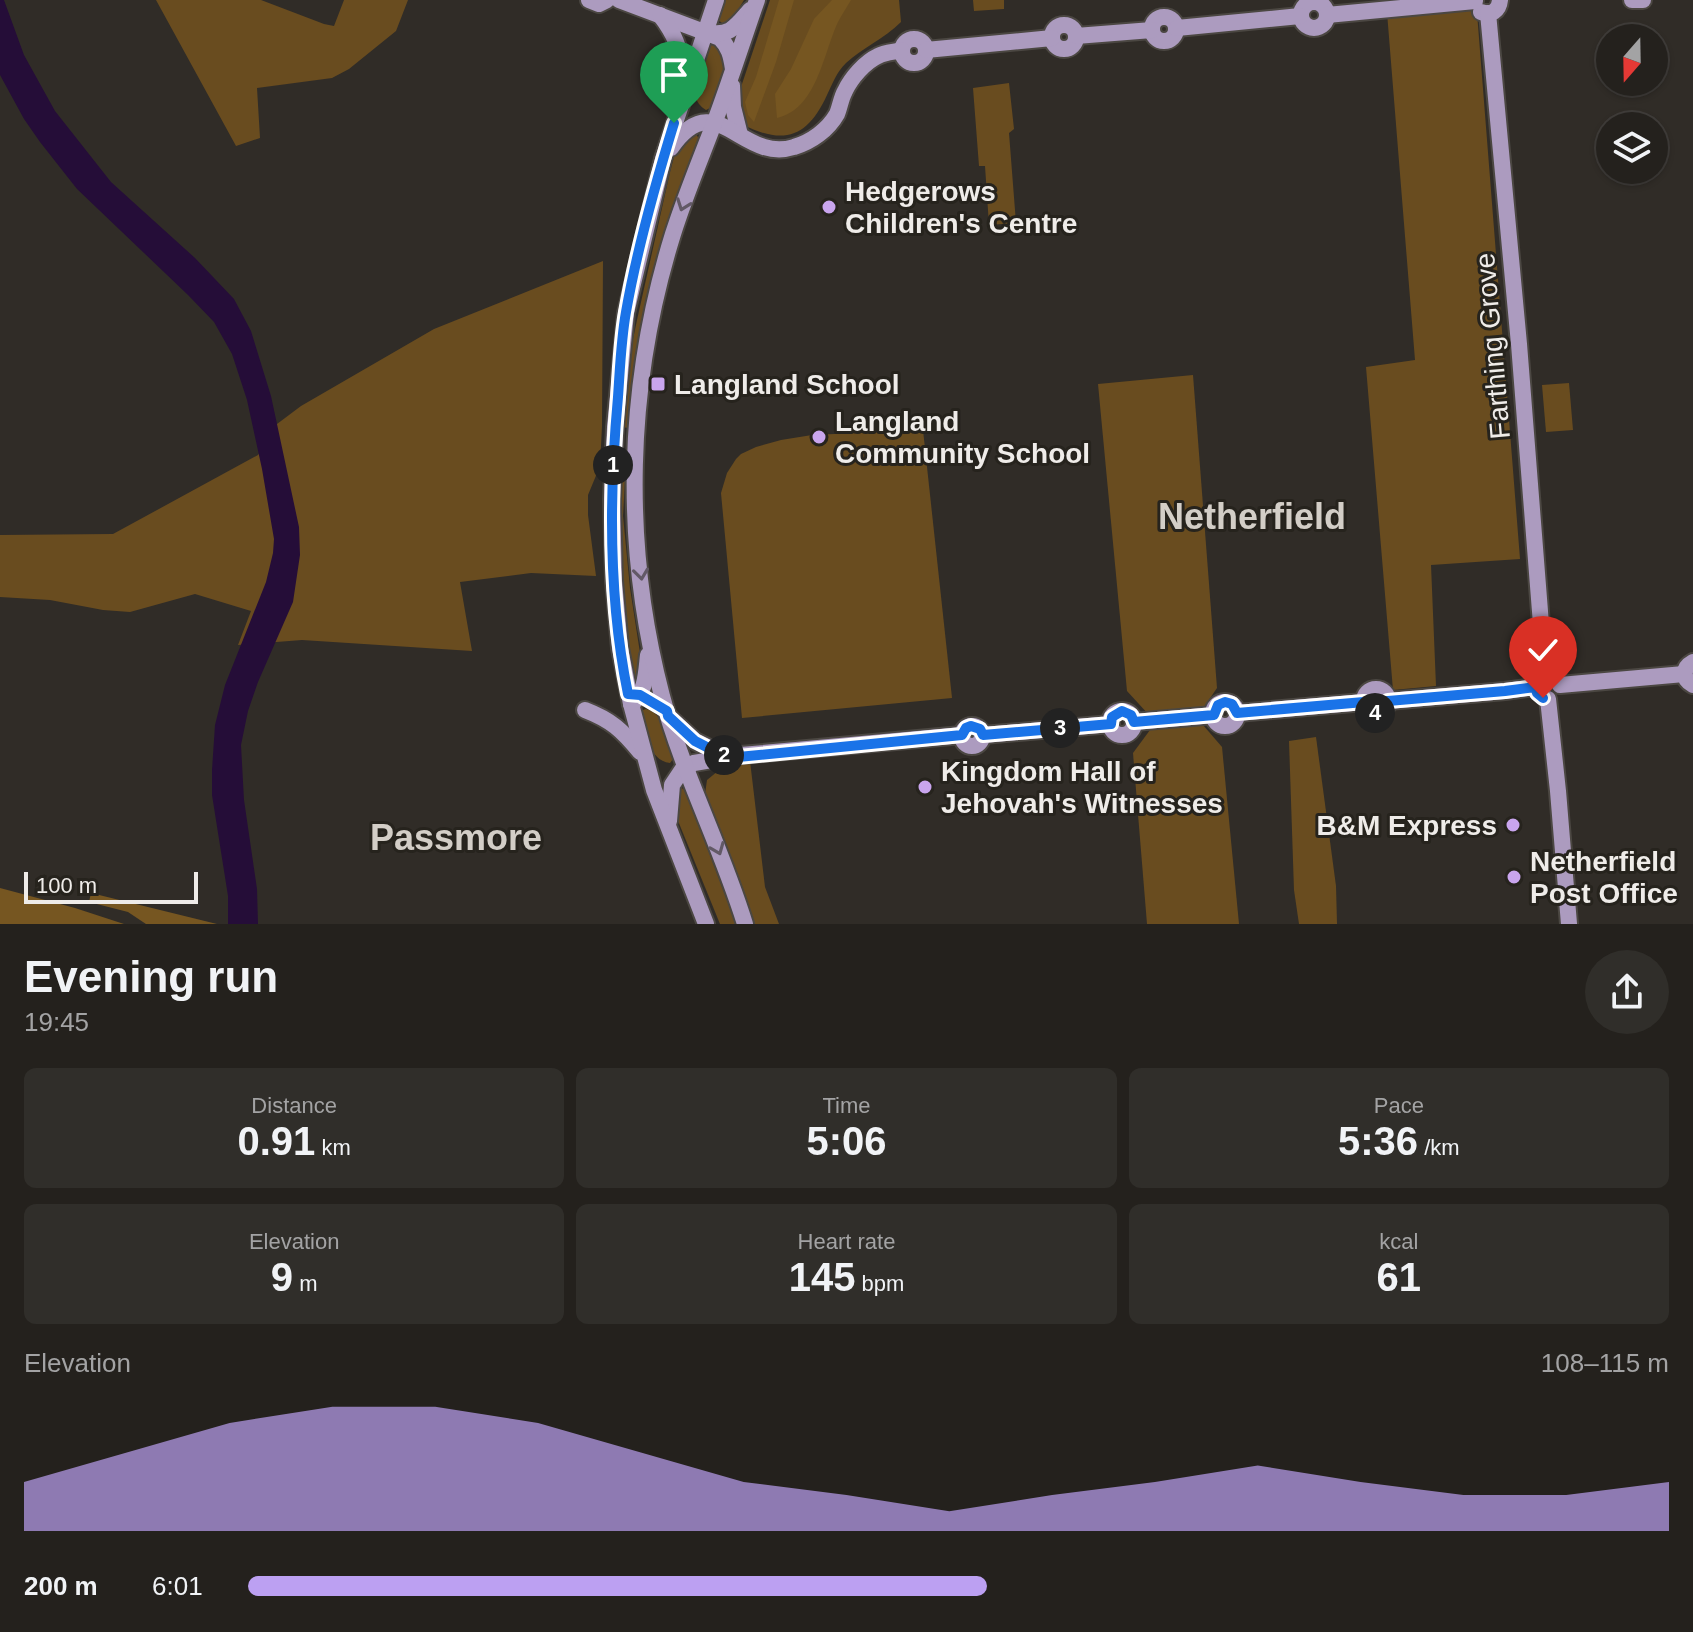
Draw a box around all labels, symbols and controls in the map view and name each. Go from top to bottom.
north arrow [1596,24,1668,96]
map controls [1596,24,1668,184]
pin [640,41,708,123]
icon: arrive [652,53,696,97]
button: layers [1596,112,1668,184]
place label: Hedgerows Children's Centre [845,176,1077,239]
one-way arrow [676,197,693,211]
marker: Hedgerows Children's Centre [820,198,838,216]
street label: Farthing Grove [1469,252,1516,440]
place label: Langland School [674,369,900,400]
marker: Langland School [649,375,667,393]
place label: Langland Community School [835,406,1090,469]
marker: Langland Community School [810,428,828,446]
pin: 1 [593,445,633,485]
text: 1 [607,452,619,477]
district label: Netherfield [1158,496,1346,537]
one-way arrow [632,568,649,581]
pin [1509,616,1577,698]
icon: check [1521,628,1565,672]
pin: 4 [1355,693,1395,733]
text: 4 [1369,700,1381,725]
pin: 3 [1040,708,1080,748]
text: 3 [1054,715,1066,740]
pin: 2 [704,735,744,775]
text: 2 [718,742,730,767]
place label: Kingdom Hall of Jehovah's Witnesses [941,756,1223,819]
marker: Kingdom Hall of Jehovah's Witnesses [916,778,934,796]
place label: B&M Express [1316,810,1497,841]
marker: B&M Express [1504,816,1522,834]
district label: Passmore [370,817,542,858]
one-way arrow [708,841,724,855]
place label: Netherfield Post Office [1530,846,1678,909]
scale bar [24,868,198,904]
marker: Netherfield Post Office [1505,868,1523,886]
text: 100 m [36,873,97,898]
button: share [1585,950,1669,1034]
text: Evening run [24,952,278,1001]
text: 19:45 [24,1007,89,1037]
text: Distance [251,1093,337,1118]
text: Time [822,1093,871,1118]
text: Pace [1374,1093,1424,1118]
text: 0.91 [238,1119,315,1163]
text: 5:06 [806,1119,887,1163]
text: 5:36 [1338,1119,1418,1163]
text: km [315,1135,351,1160]
text: /km [1418,1135,1460,1160]
text: Elevation [249,1229,339,1254]
text: Heart rate [798,1229,895,1254]
text: kcal [1379,1229,1418,1254]
text: 9 [271,1255,293,1299]
text: 145 [789,1255,855,1299]
text: 61 [1377,1255,1421,1299]
text: m [293,1271,318,1296]
text: bpm [855,1271,904,1296]
text: Elevation [24,1348,131,1378]
text: 108–115 m [1541,1348,1669,1378]
text: 200 m [24,1571,98,1601]
text: 6:01 [152,1571,203,1601]

